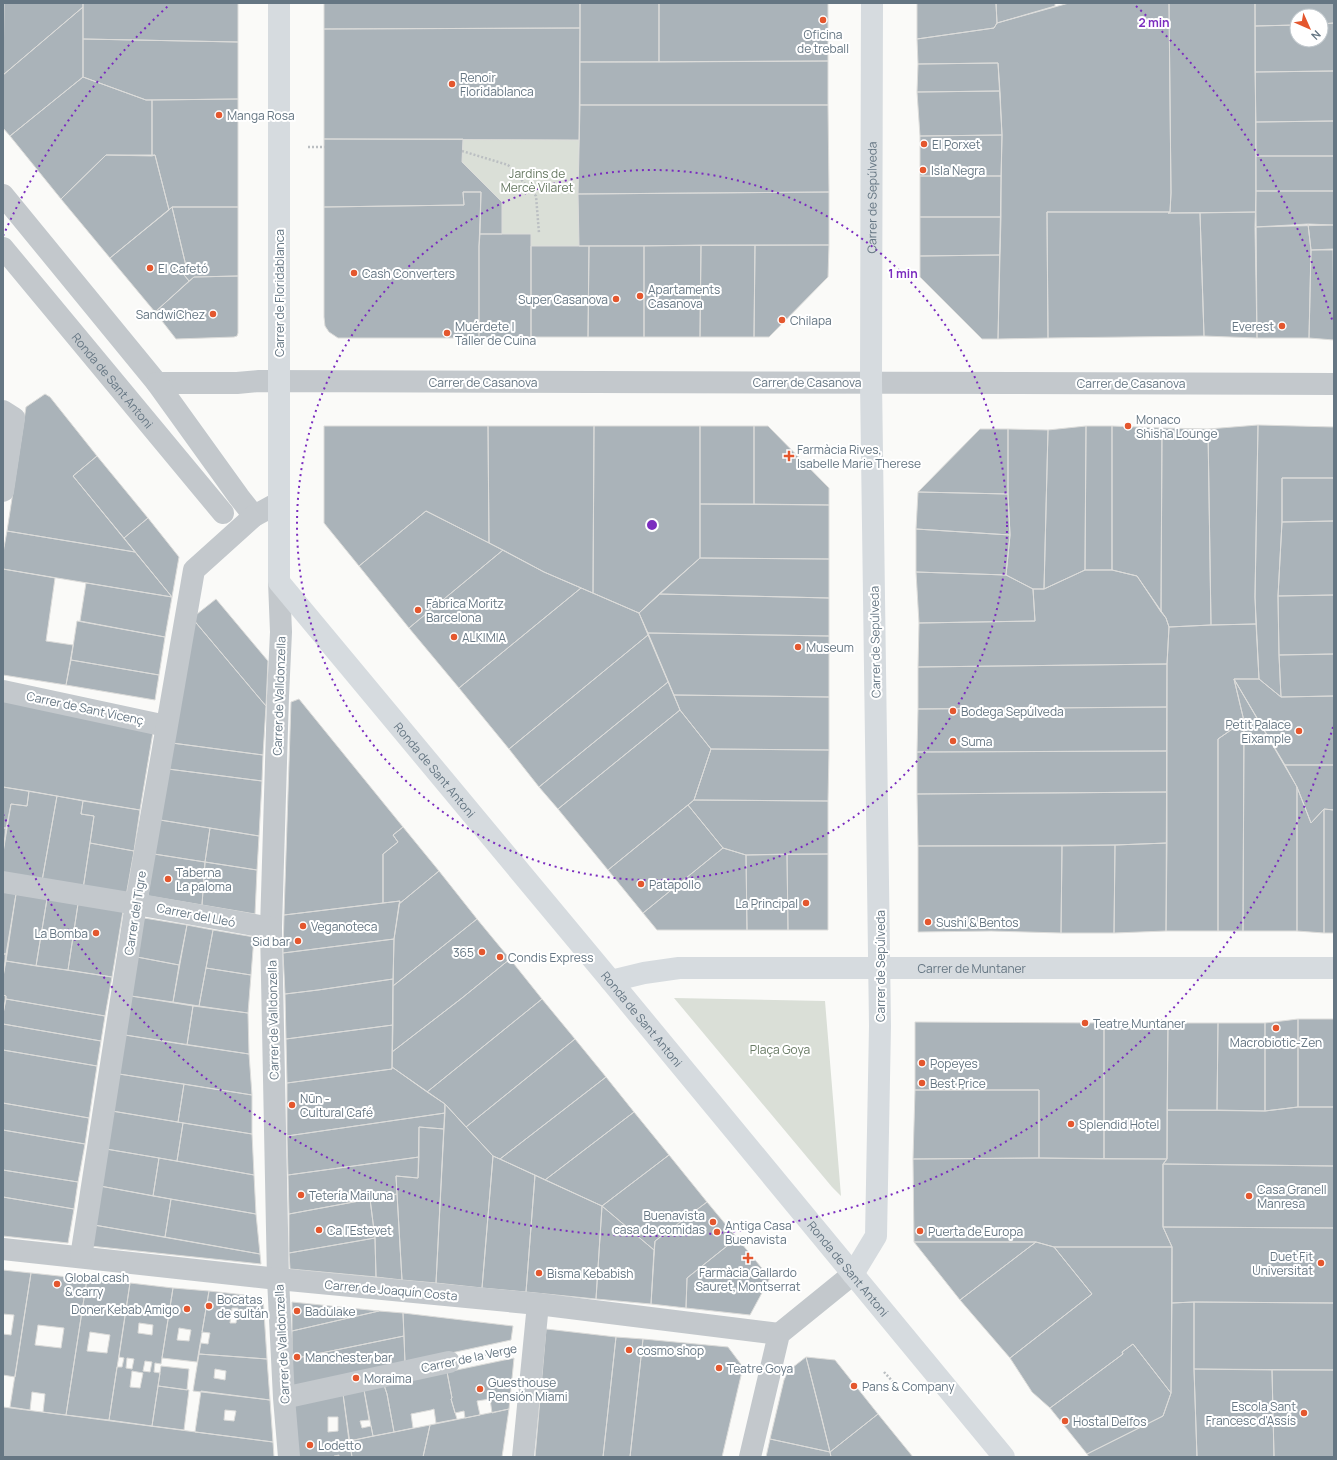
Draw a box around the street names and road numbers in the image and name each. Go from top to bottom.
street label: Carrer de Sepúlveda [863,141,880,254]
street label: Carrer de Floridablanca [271,229,288,357]
street label: Ronda de Sant Antoni [68,329,158,432]
street label: Carrer de Casanova [429,374,537,391]
street label: Carrer de Casanova [753,374,861,391]
street label: Carrer de Casanova [1077,375,1185,392]
street label: Carrer de Sepúlveda [866,586,884,698]
street label: Carrer de Valldonzella [268,636,290,756]
street label: Carrer de Sant Vicenç [25,687,145,729]
street label: Ronda de Sant Antoni [390,718,480,821]
street label: Carrer del Tigre [120,870,150,956]
street label: Carrer del Lleó [155,899,237,931]
street label: Carrer de Sepúlveda [872,910,889,1022]
street label: Carrer de Valldonzella [263,960,283,1080]
street label: Carrer de Muntaner [917,960,1027,977]
street label: Ronda de Sant Antoni [598,967,687,1070]
street label: Ronda de Sant Antoni [804,1217,893,1320]
street label: Carrer de Joaquín Costa [324,1276,458,1304]
street label: Carrer de Valldonzella [270,1284,294,1404]
street label: Carrer de la Verge [419,1340,519,1376]

